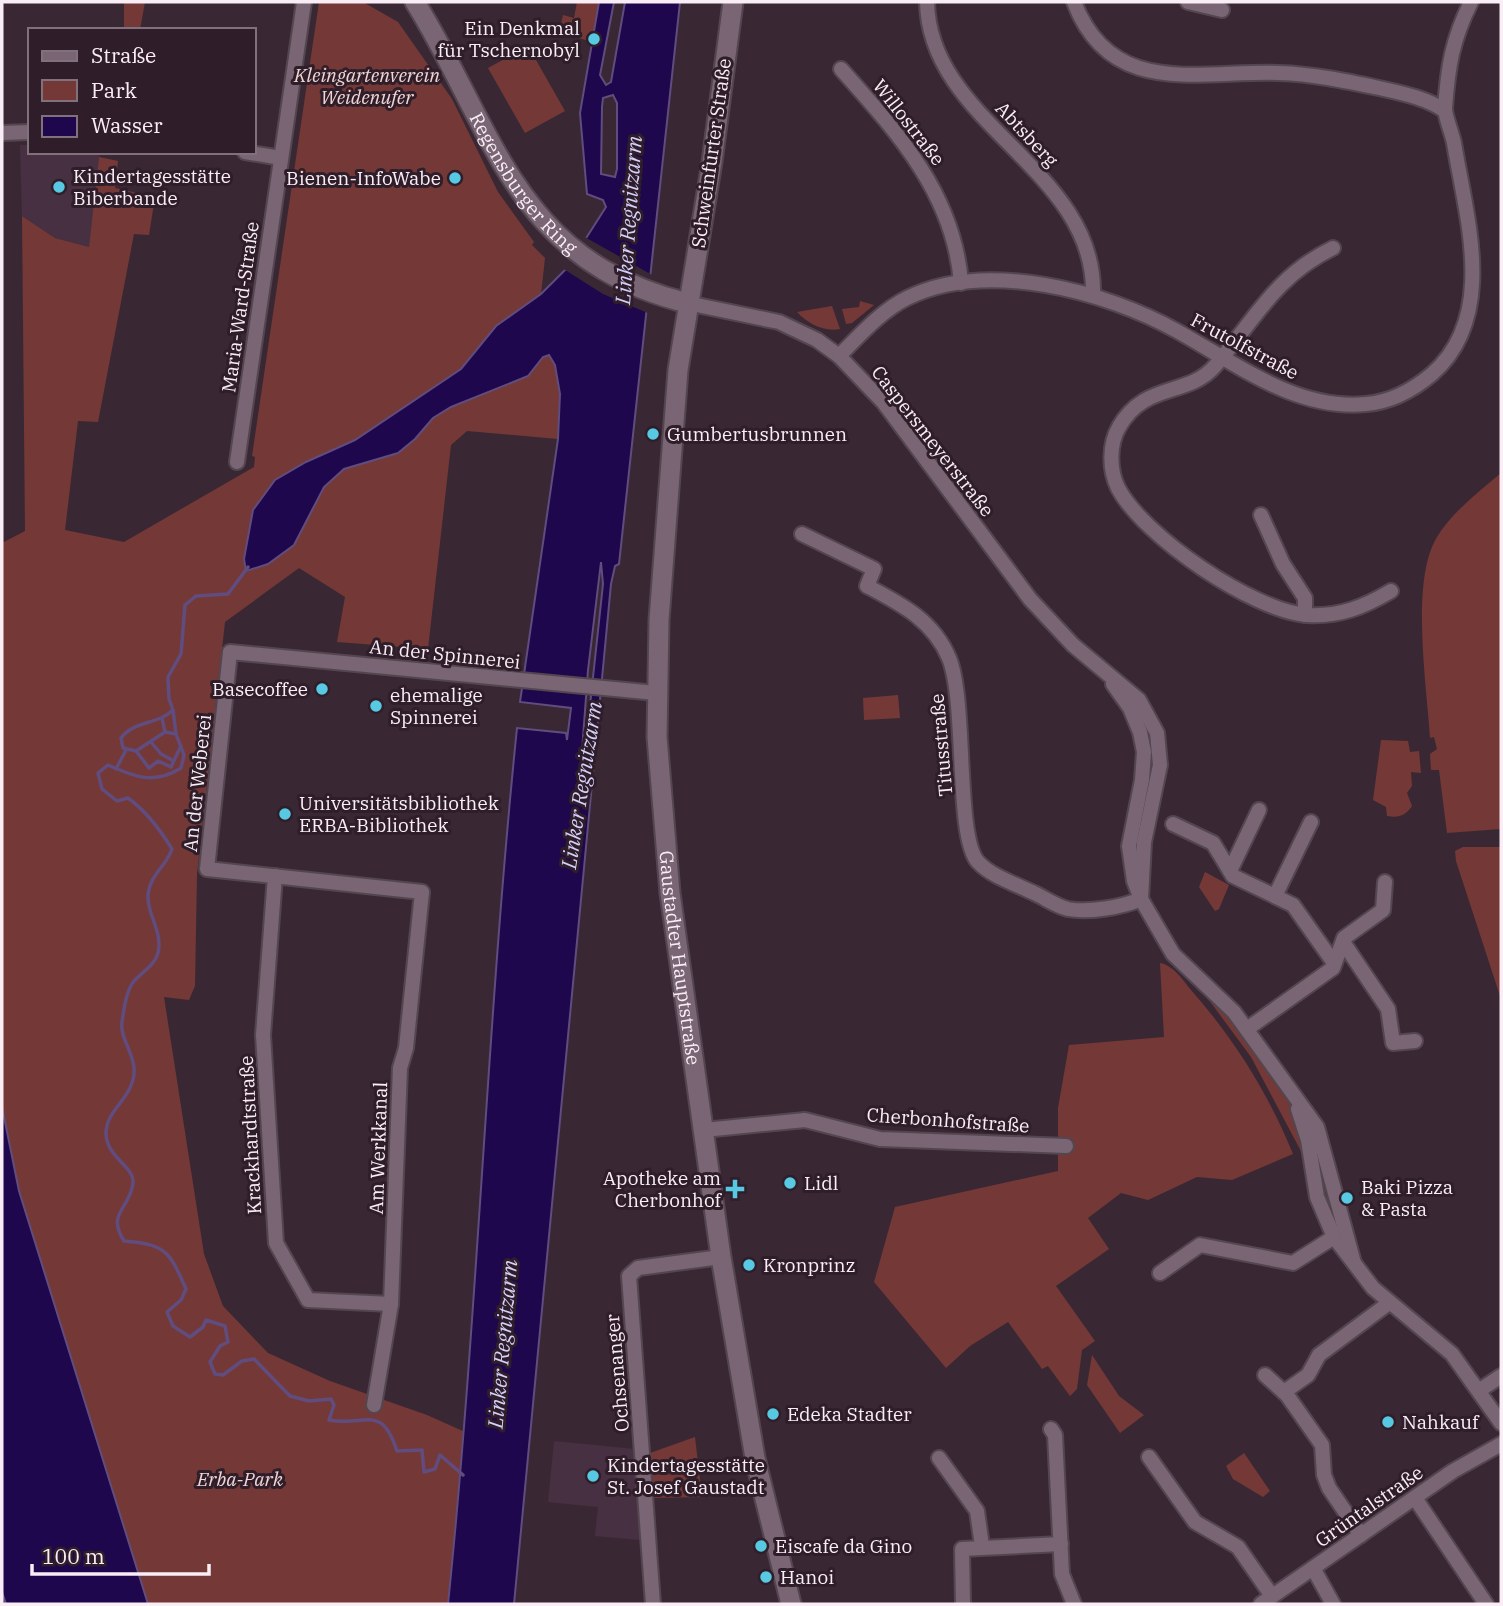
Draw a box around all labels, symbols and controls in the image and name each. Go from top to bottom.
place label: Ein Denkmal für Tschernobyl [438,16,580,62]
legend [28,28,256,154]
marker: Ein Denkmal für Tschernobyl [586,31,602,47]
text: Straße [91,41,156,69]
street label: Schweinfurter Straße [686,57,736,249]
park label: Kleingartenverein Weidenufer [293,63,440,109]
street label: Willostraße [868,74,950,170]
text: Park [91,76,138,104]
street label: Abtsberg [991,96,1064,172]
street label: Regensburger Ring [465,108,583,260]
text: Wasser [91,111,163,139]
water label: Linker Regnitzarm [608,134,648,306]
place label: Kindertagesstätte Biberbande [73,164,231,210]
place label: Bienen-InfoWabe [286,166,441,190]
marker: Bienen-InfoWabe [447,170,463,186]
marker: Kindertagesstätte Biberbande [51,179,67,195]
street label: Maria-Ward-Straße [216,220,264,394]
street label: Frutolfstraße [1187,308,1303,384]
street label: Caspersmeyerstraße [867,361,999,521]
place label: Gumbertusbrunnen [667,422,847,446]
marker: Gumbertusbrunnen [645,426,661,442]
street label: An der Spinnerei [368,634,522,674]
place label: Basecoffee [212,677,308,701]
marker: Basecoffee [314,681,330,697]
place label: ehemalige Spinnerei [390,683,483,729]
street label: Titusstraße [925,693,957,797]
marker: ehemalige Spinnerei [368,698,384,714]
water label: Linker Regnitzarm [554,699,608,872]
street label: An der Weberei [178,713,216,853]
place label: Universitätsbibliothek ERBA-Bibliothek [299,791,499,837]
marker: Universitätsbibliothek ERBA-Bibliothek [277,806,293,822]
street label: Gaustadter Hauptstraße [655,850,706,1067]
street label: Krackhardtstraße [234,1055,266,1215]
street label: Am Werkkanal [364,1081,392,1215]
street label: Cherbonhofstraße [866,1102,1030,1138]
place label: Apotheke am Cherbonhof [603,1166,722,1212]
place label: Lidl [804,1171,839,1195]
marker: Lidl [782,1175,798,1191]
place label: Baki Pizza & Pasta [1361,1175,1453,1221]
marker: Apotheke am Cherbonhof [727,1181,743,1197]
marker: Baki Pizza & Pasta [1339,1190,1355,1206]
place label: Kronprinz [763,1253,855,1277]
marker: Kronprinz [741,1257,757,1273]
water label: Linker Regnitzarm [481,1258,523,1430]
street label: Ochsenanger [600,1313,634,1433]
place label: Edeka Stadter [787,1402,912,1426]
marker: Edeka Stadter [765,1406,781,1422]
place label: Nahkauf [1402,1410,1480,1434]
marker: Nahkauf [1380,1414,1396,1430]
place label: Kindertagesstätte St. Josef Gaustadt [607,1453,765,1499]
street label: Grüntalstraße [1310,1460,1428,1552]
park label: Erba-Park [196,1467,284,1491]
marker: Kindertagesstätte St. Josef Gaustadt [585,1468,601,1484]
scale bar [32,1532,208,1576]
place label: Eiscafe da Gino [775,1534,912,1558]
marker: Eiscafe da Gino [753,1538,769,1554]
text: 100 m [42,1542,105,1570]
place label: Hanoi [780,1565,834,1589]
marker: Hanoi [758,1569,774,1585]

